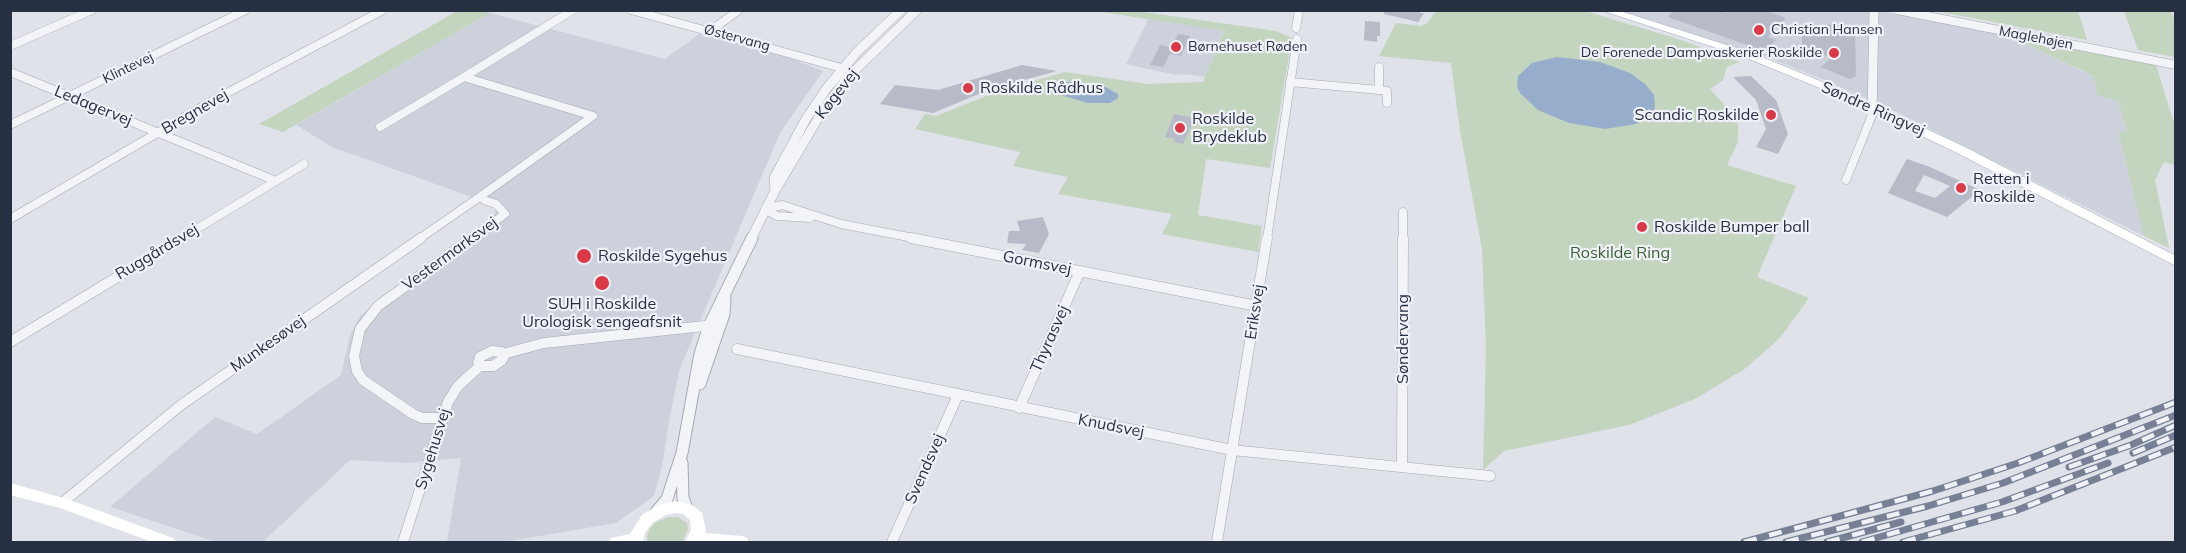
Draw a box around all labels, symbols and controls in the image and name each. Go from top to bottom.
street label: Østervang [702,21,772,55]
place label: Christian Hansen [1771,22,1883,38]
marker: Christian Hansen [1752,23,1766,37]
street label: Maglehøjen [1998,23,2074,53]
place label: Børnehuset Røden [1188,39,1308,55]
marker: Børnehuset Røden [1169,40,1183,54]
place label: De Forenede Dampvaskerier Roskilde [1581,45,1822,61]
marker: De Forenede Dampvaskerier Roskilde [1827,46,1841,60]
street label: Klintevej [100,49,156,87]
street label: Køgevej [812,65,862,123]
place label: Roskilde Rådhus [980,78,1103,98]
street label: Søndre Ringvej [1818,78,1928,140]
marker: Roskilde Rådhus [961,81,975,95]
street label: Ledagervej [51,82,135,130]
street label: Bregnevej [158,85,232,139]
place label: Scandic Roskilde [1635,105,1759,125]
marker: Scandic Roskilde [1764,108,1778,122]
place label: Roskilde Brydeklub [1192,109,1267,147]
marker: Roskilde Brydeklub [1173,121,1187,135]
place label: Retten i Roskilde [1973,169,2035,207]
marker: Retten i Roskilde [1954,181,1968,195]
street label: Vestermarksvej [399,213,501,295]
place label: Roskilde Bumper ball [1654,217,1810,237]
street label: Ruggårdsvej [112,220,202,284]
marker: Roskilde Bumper ball [1635,220,1649,234]
park label: Roskilde Ring [1570,243,1670,263]
place label: Roskilde Sygehus [598,246,727,266]
marker: Roskilde Sygehus [575,247,593,265]
street label: Gormsvej [1001,247,1073,279]
marker: SUH i Roskilde Urologisk sengeafsnit [593,274,611,292]
street label: Eriksvej [1241,283,1269,341]
place label: SUH i Roskilde Urologisk sengeafsnit [522,294,682,332]
street label: Søndervang [1393,294,1413,384]
street label: Thyrasvej [1027,302,1073,376]
street label: Munkesøvej [227,311,309,377]
street label: Sygehusvej [412,406,454,492]
street label: Knudsvej [1076,410,1146,442]
street label: Svendsvej [901,431,949,507]

